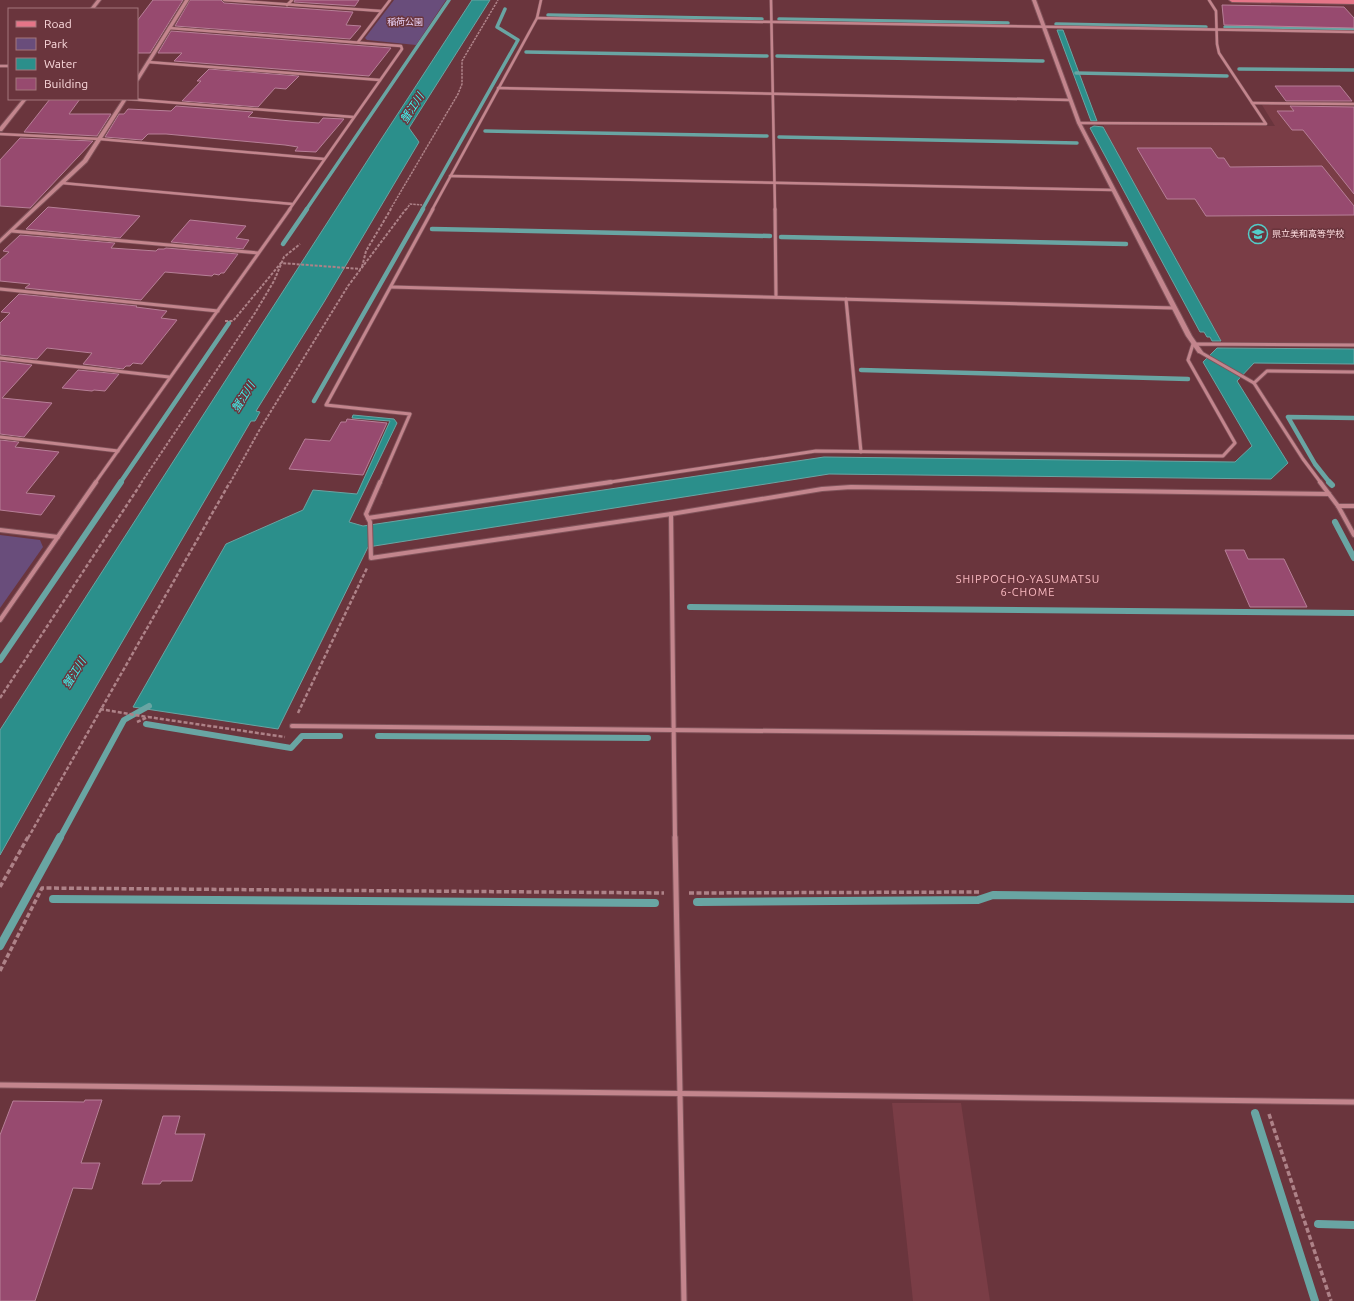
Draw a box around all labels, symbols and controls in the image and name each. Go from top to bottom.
legend [8,8,138,100]
text: Road [44,17,72,30]
park label: 稲荷公園 [387,17,423,27]
text: Park [44,37,68,50]
text: Water [44,57,77,70]
text: Building [44,77,88,90]
water label: 蟹江川 [398,90,427,125]
school or university icon: 県立美和高等学校 [1247,223,1269,245]
place label: 県立美和高等学校 [1272,229,1344,239]
water label: 蟹江川 [229,379,257,414]
district label: SHIPPOCHO-YASUMATSU 6-CHOME [956,573,1100,598]
water label: 蟹江川 [60,655,88,690]

